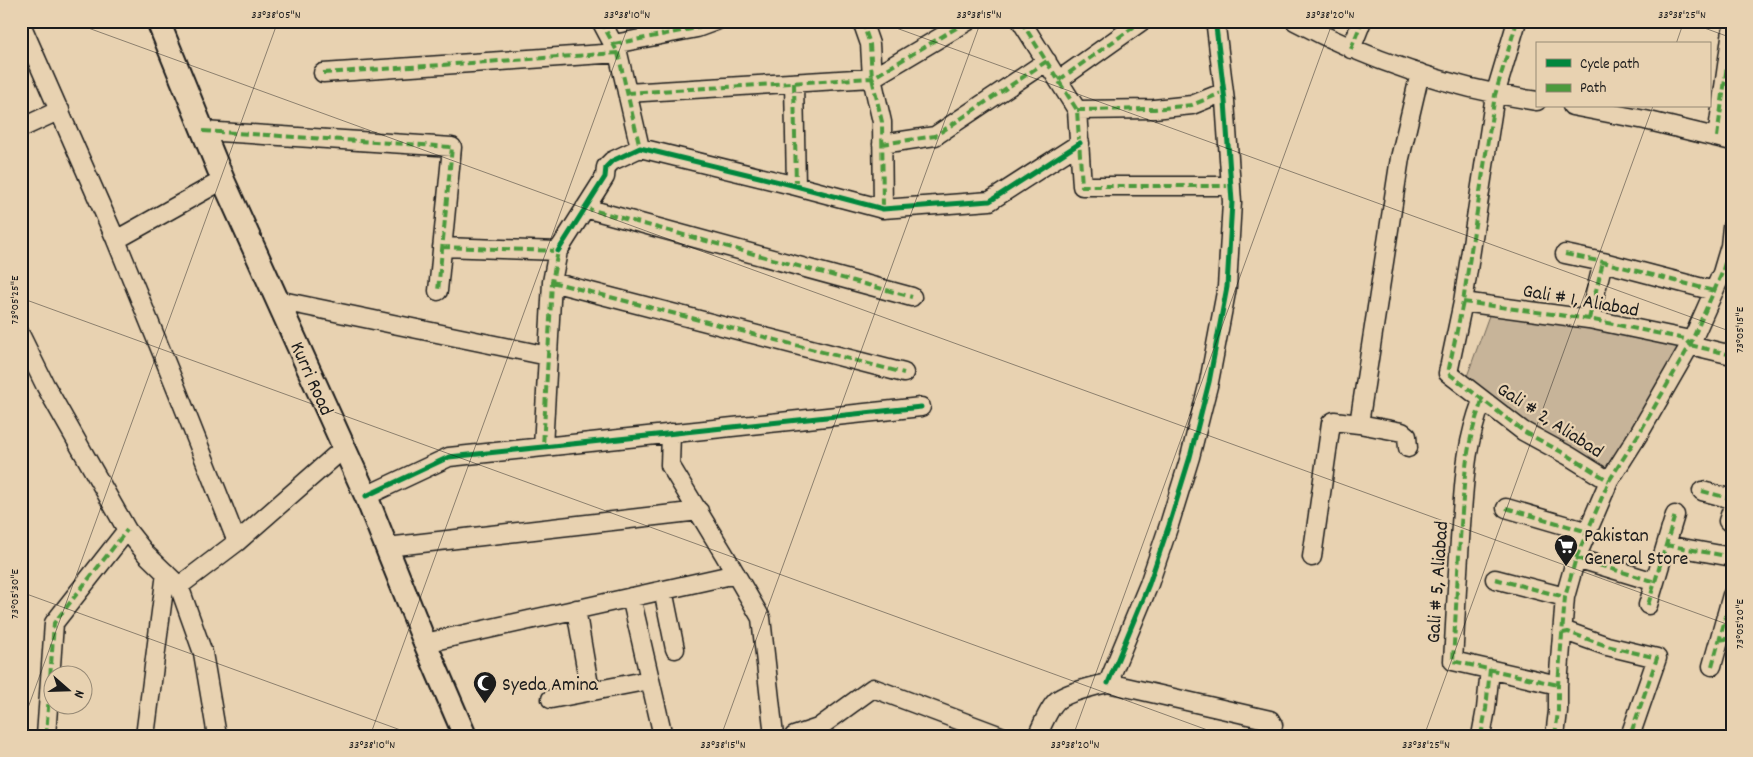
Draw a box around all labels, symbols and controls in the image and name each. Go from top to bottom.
text: 33°38'05"N [251,7,301,24]
text: 33°38'10"N [604,7,650,24]
text: 33°38'15"N [956,7,1002,24]
text: 33°38'20"N [1306,7,1355,24]
text: 33°38'25"N [1658,7,1706,24]
legend [1536,42,1710,108]
text: Cycle path [1580,54,1640,76]
text: Path [1580,78,1606,100]
text: 73°05'25"E [7,275,24,324]
street label: Gali # 1, Aliabad [1520,278,1641,326]
text: 73°05'15"E [1732,306,1749,353]
street label: Kurri Road [282,338,339,421]
street label: Gali # 2, Aliabad [1491,377,1608,466]
street label: Gali # 5, Aliabad [1421,520,1457,644]
place label: Pakistan General Store [1584,523,1689,574]
supermarket icon: Pakistan General Store [1553,533,1579,567]
text: 73°05'30"E [7,569,24,619]
text: 73°05'20"E [1732,599,1749,649]
north arrow [42,664,92,714]
mosque icon: Syeda Amina [472,670,498,704]
place label: Syeda Amina [502,672,599,700]
text: N [68,687,89,701]
text: 33°38'10"N [349,737,395,754]
text: 33°38'15"N [700,737,746,754]
text: 33°38'20"N [1051,737,1100,754]
text: 33°38'25"N [1402,737,1450,754]

